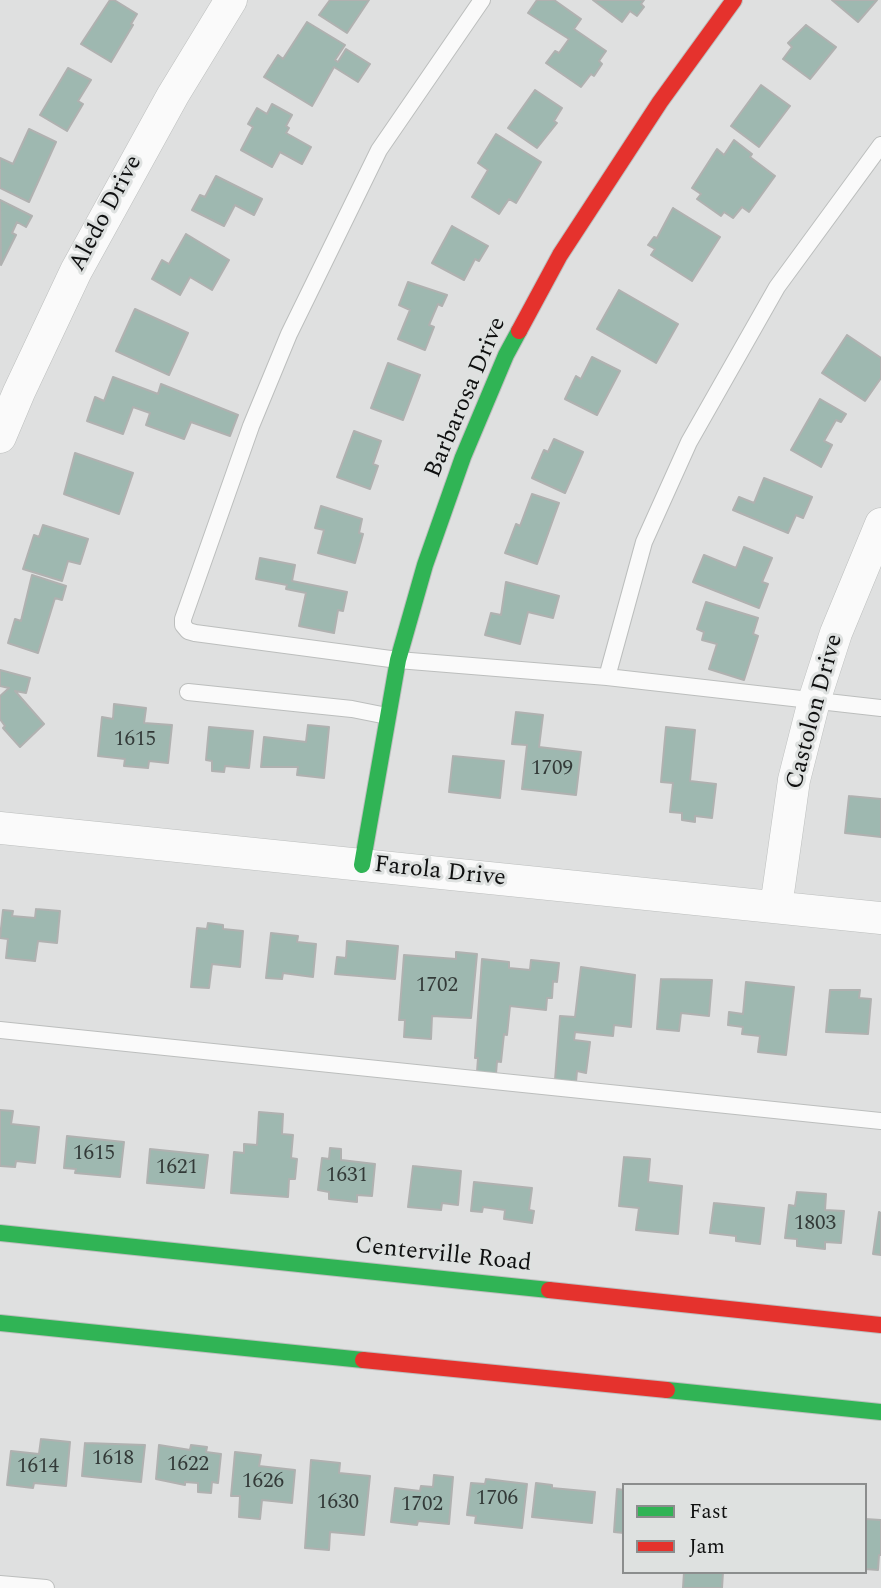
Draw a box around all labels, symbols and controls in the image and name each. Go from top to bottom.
street label: Aledo Drive [64,151,150,277]
street label: Barbarosa Drive [420,313,514,483]
street label: Castolon Drive [781,631,851,793]
house number: 1615 [114,728,156,754]
house number: 1709 [531,757,573,783]
street label: Farola Drive [373,852,507,894]
house number: 1702 [416,974,458,1000]
house number: 1615 [73,1142,115,1168]
house number: 1621 [156,1156,198,1182]
house number: 1631 [326,1164,368,1190]
house number: 1803 [794,1212,836,1238]
street label: Centerville Road [353,1232,533,1280]
house number: 1618 [92,1447,134,1473]
house number: 1622 [167,1453,209,1479]
house number: 1614 [17,1455,59,1481]
house number: 1626 [242,1470,284,1496]
legend [622,1483,867,1574]
house number: 1706 [476,1487,518,1513]
house number: 1630 [317,1491,359,1517]
house number: 1702 [401,1493,443,1519]
text: Fast [689,1496,728,1528]
text: Jam [689,1531,725,1563]

